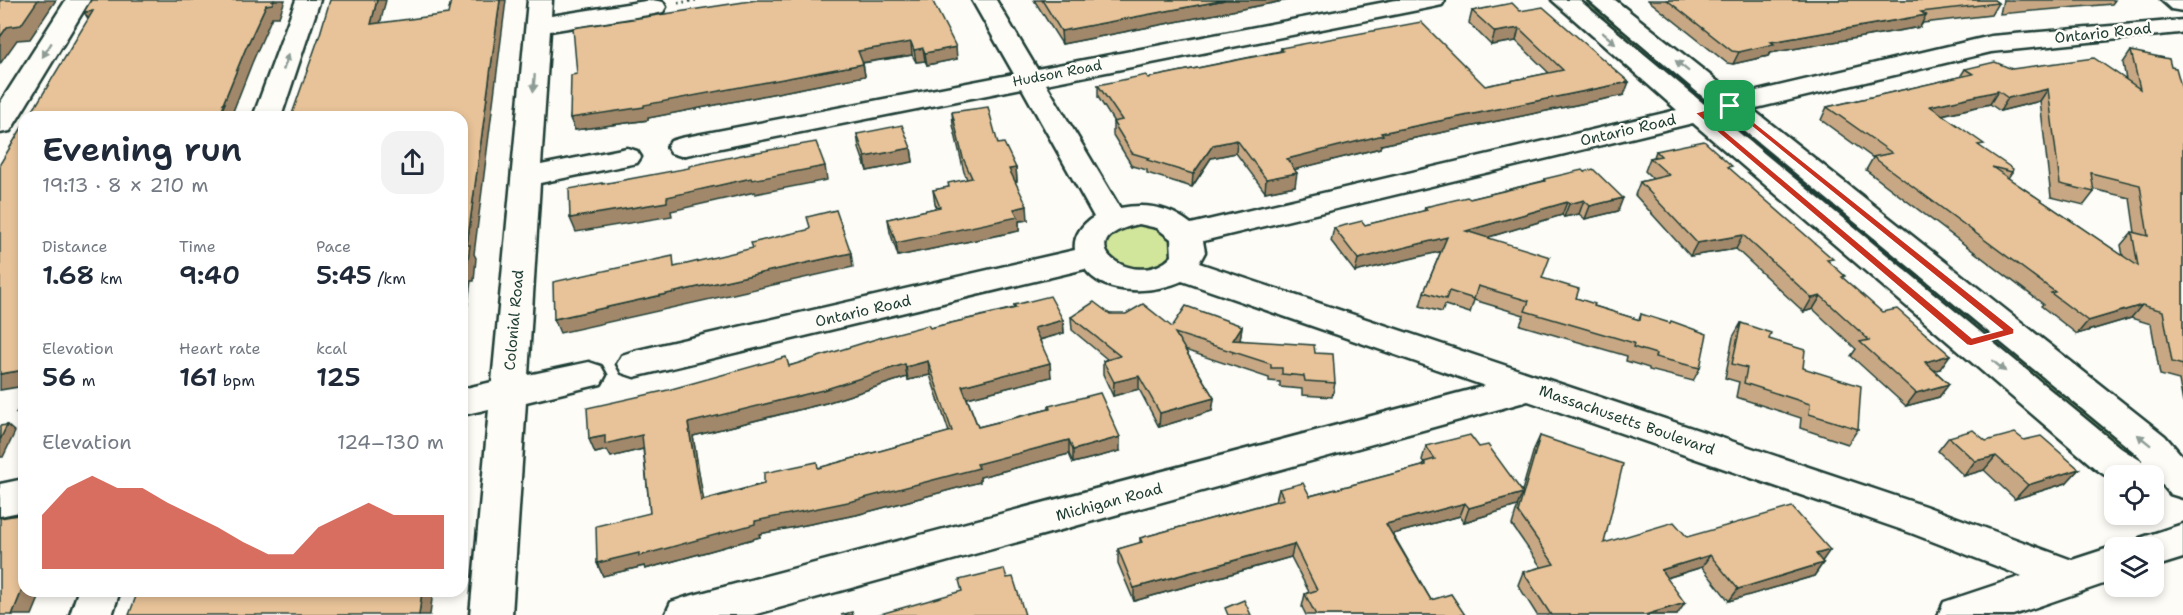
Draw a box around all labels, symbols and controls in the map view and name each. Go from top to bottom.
street label: Ontario Road [2053,18,2153,48]
one-way arrow [1601,31,1617,44]
one-way arrow [41,41,53,57]
one-way arrow [282,53,292,71]
street label: Hudson Road [1011,55,1103,90]
one-way arrow [1674,60,1690,73]
one-way arrow [529,73,538,92]
pin [1704,80,1755,131]
icon: arrive [1713,89,1746,122]
street label: Ontario Road [1578,109,1678,151]
text: Evening run [42,127,242,172]
button: share [381,131,444,194]
text: 19:13 · 8 × 210 m [42,172,208,198]
text: Distance [42,236,108,257]
text: Time [179,236,216,257]
text: Pace [316,236,351,257]
text: 1.68 [42,257,94,292]
text: 9:40 [179,257,240,292]
text: 5:45 [316,257,372,292]
text: km [94,268,123,289]
text: /km [372,268,406,289]
street label: Colonial Road [500,268,528,371]
street label: Ontario Road [813,290,913,332]
text: Elevation [42,338,114,359]
text: Heart rate [179,338,261,359]
text: kcal [316,338,347,359]
text: 56 [42,359,76,394]
text: 161 [179,359,217,394]
text: 125 [316,359,361,394]
one-way arrow [1991,360,2007,373]
text: m [76,370,95,391]
text: bpm [217,370,255,391]
street label: Massachusetts Boulevard [1536,380,1718,460]
text: Elevation [42,429,132,455]
text: 124–130 m [337,429,444,455]
one-way arrow [2136,433,2152,446]
map controls [2104,465,2164,597]
button: locate [2104,465,2164,525]
street label: Michigan Road [1054,478,1165,526]
button: layers [2104,537,2164,597]

